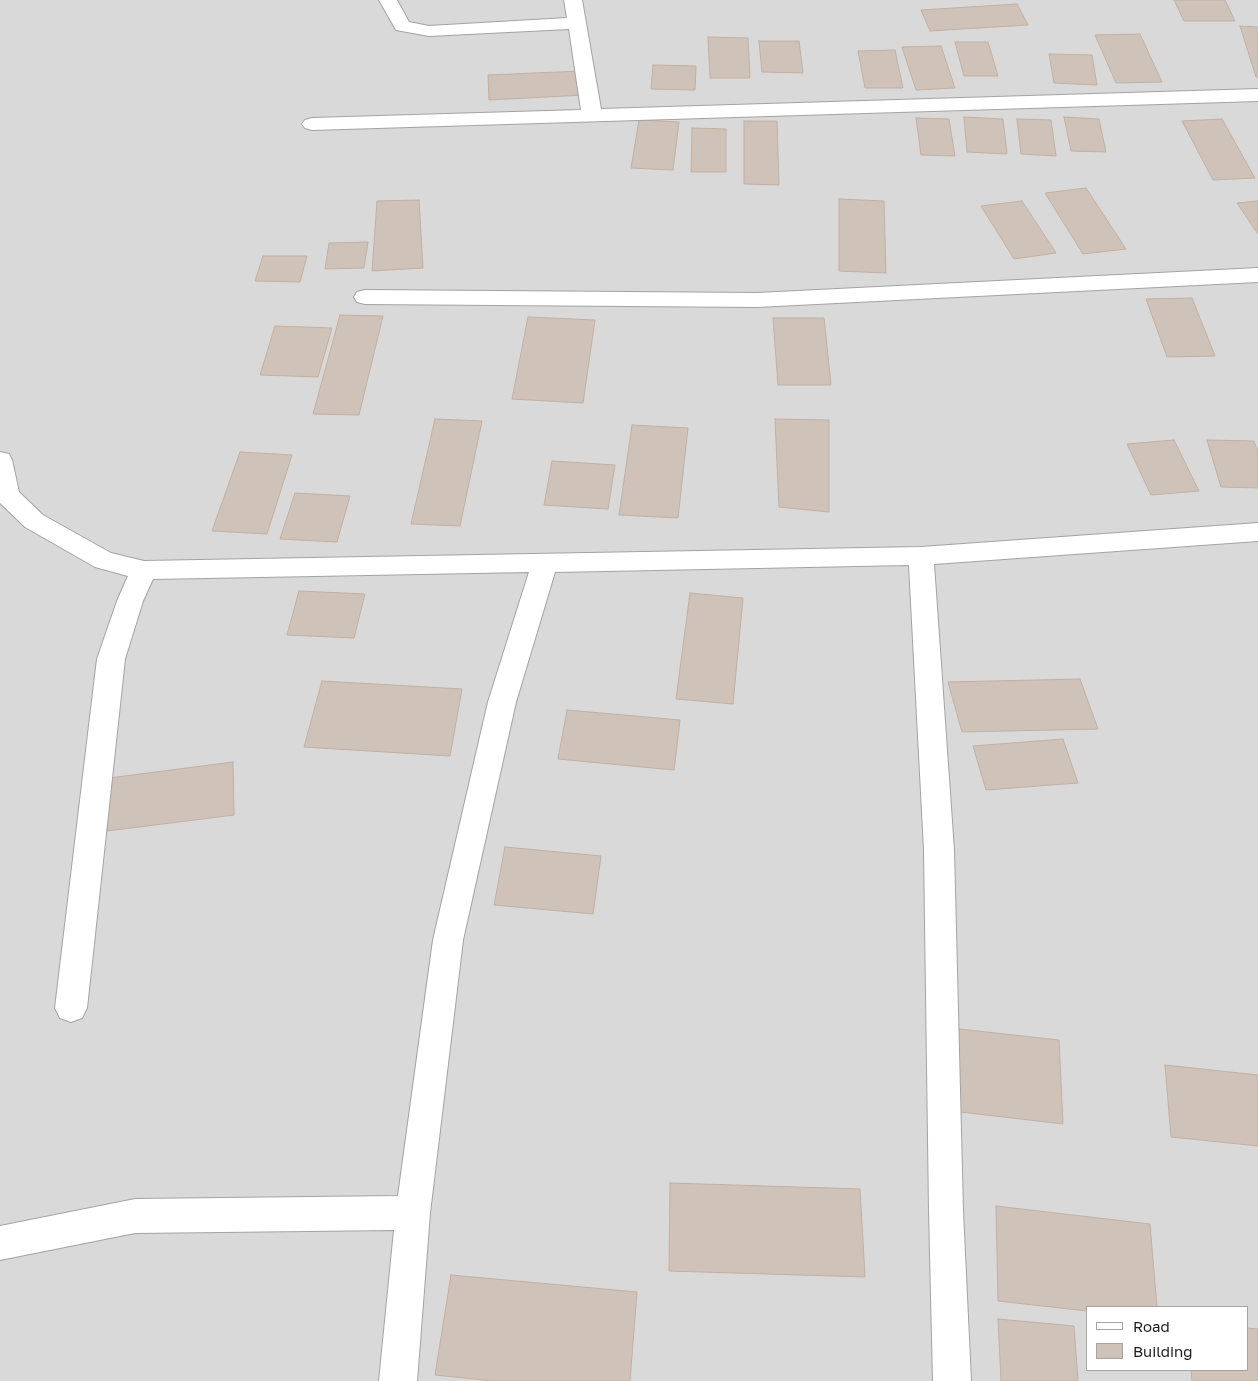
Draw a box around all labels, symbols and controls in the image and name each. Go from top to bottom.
legend [1086,1306,1248,1371]
text: Road [1133,1317,1170,1335]
text: Building [1133,1342,1193,1360]

